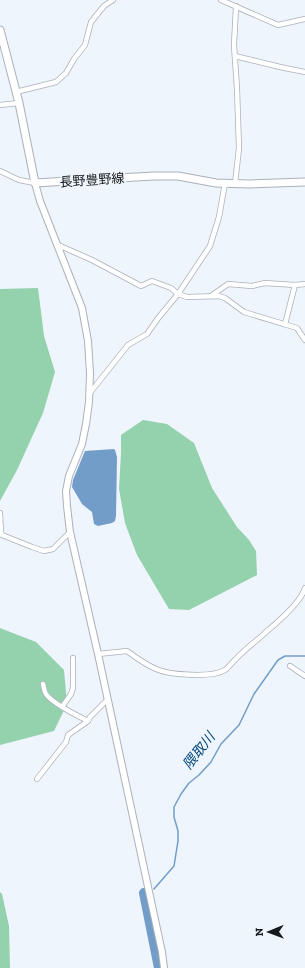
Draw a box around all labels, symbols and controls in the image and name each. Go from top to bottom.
street label: 長野豊野線 [59,170,125,190]
water label: 隈取川 [179,728,220,773]
north arrow [249,912,289,952]
text: N [253,927,266,936]

